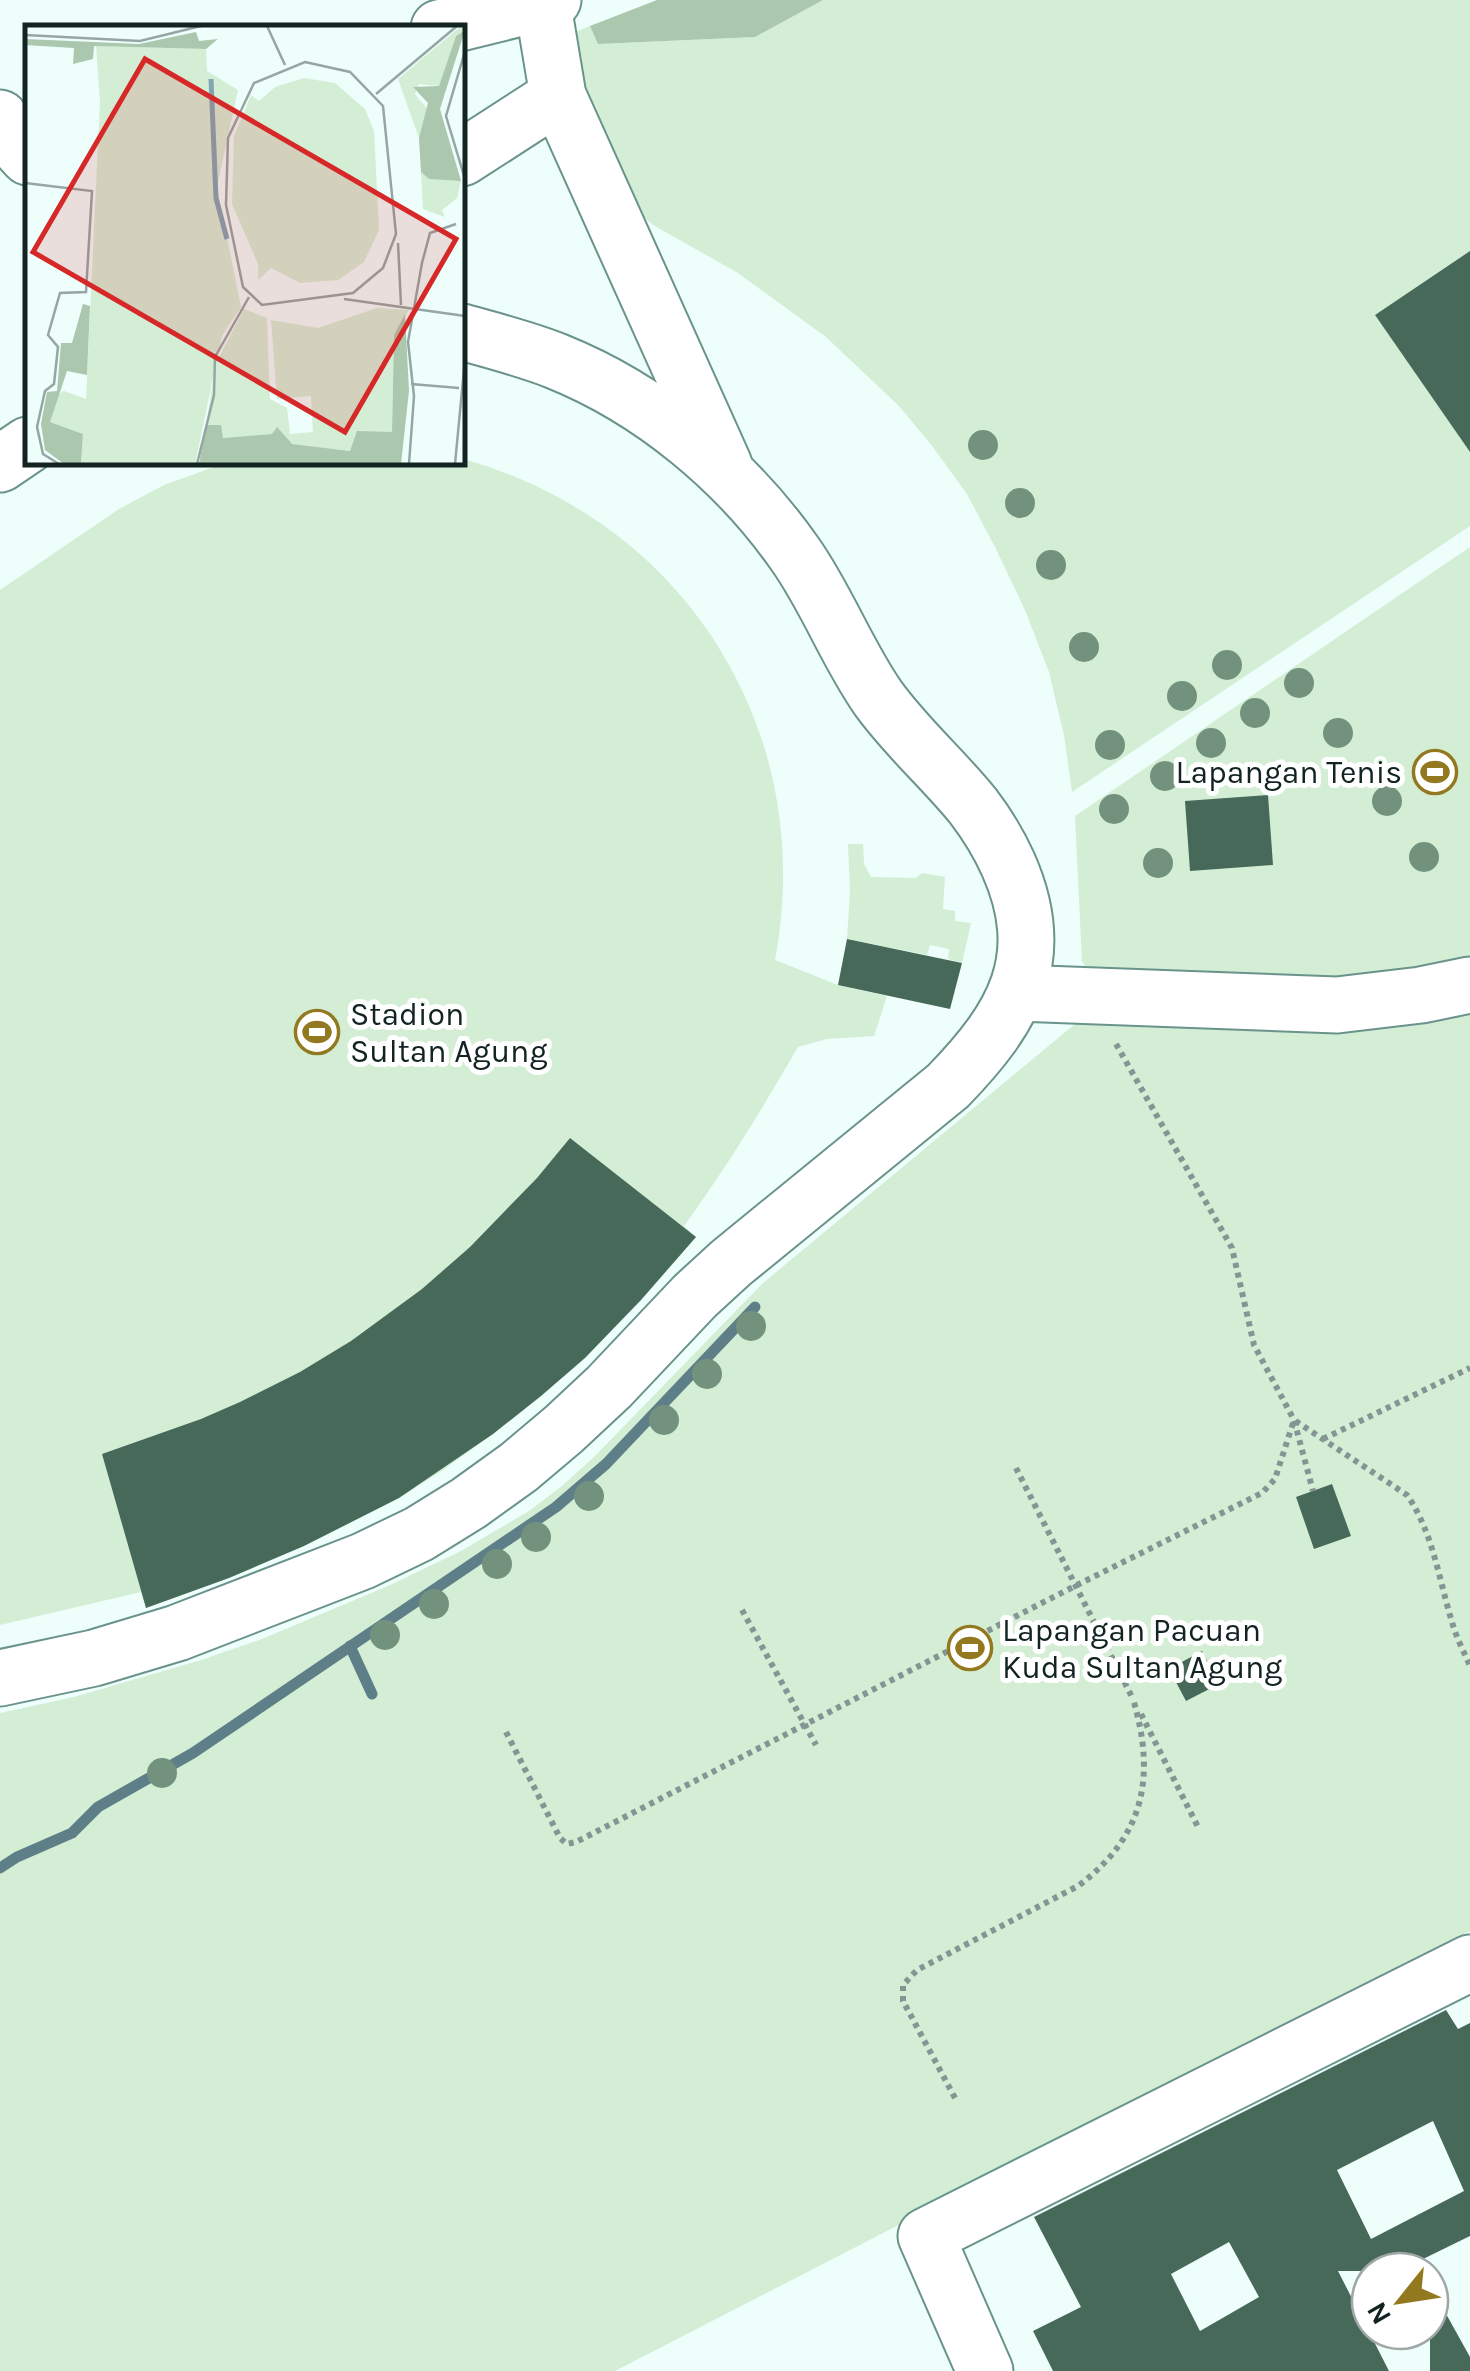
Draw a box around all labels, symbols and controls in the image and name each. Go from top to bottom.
inset map [25,25,465,465]
sports icon: Lapangan Tenis [1412,749,1458,795]
place label: Lapangan Tenis [1175,754,1402,791]
place label: Stadion Sultan Agung [350,996,547,1070]
sports icon: Stadion Sultan Agung [294,1009,340,1055]
place label: Lapangan Pacuan Kuda Sultan Agung [1002,1612,1282,1686]
sports icon: Lapangan Pacuan Kuda Sultan Agung [947,1625,993,1671]
north arrow [1350,2251,1450,2351]
text: N [1359,2296,1398,2330]

